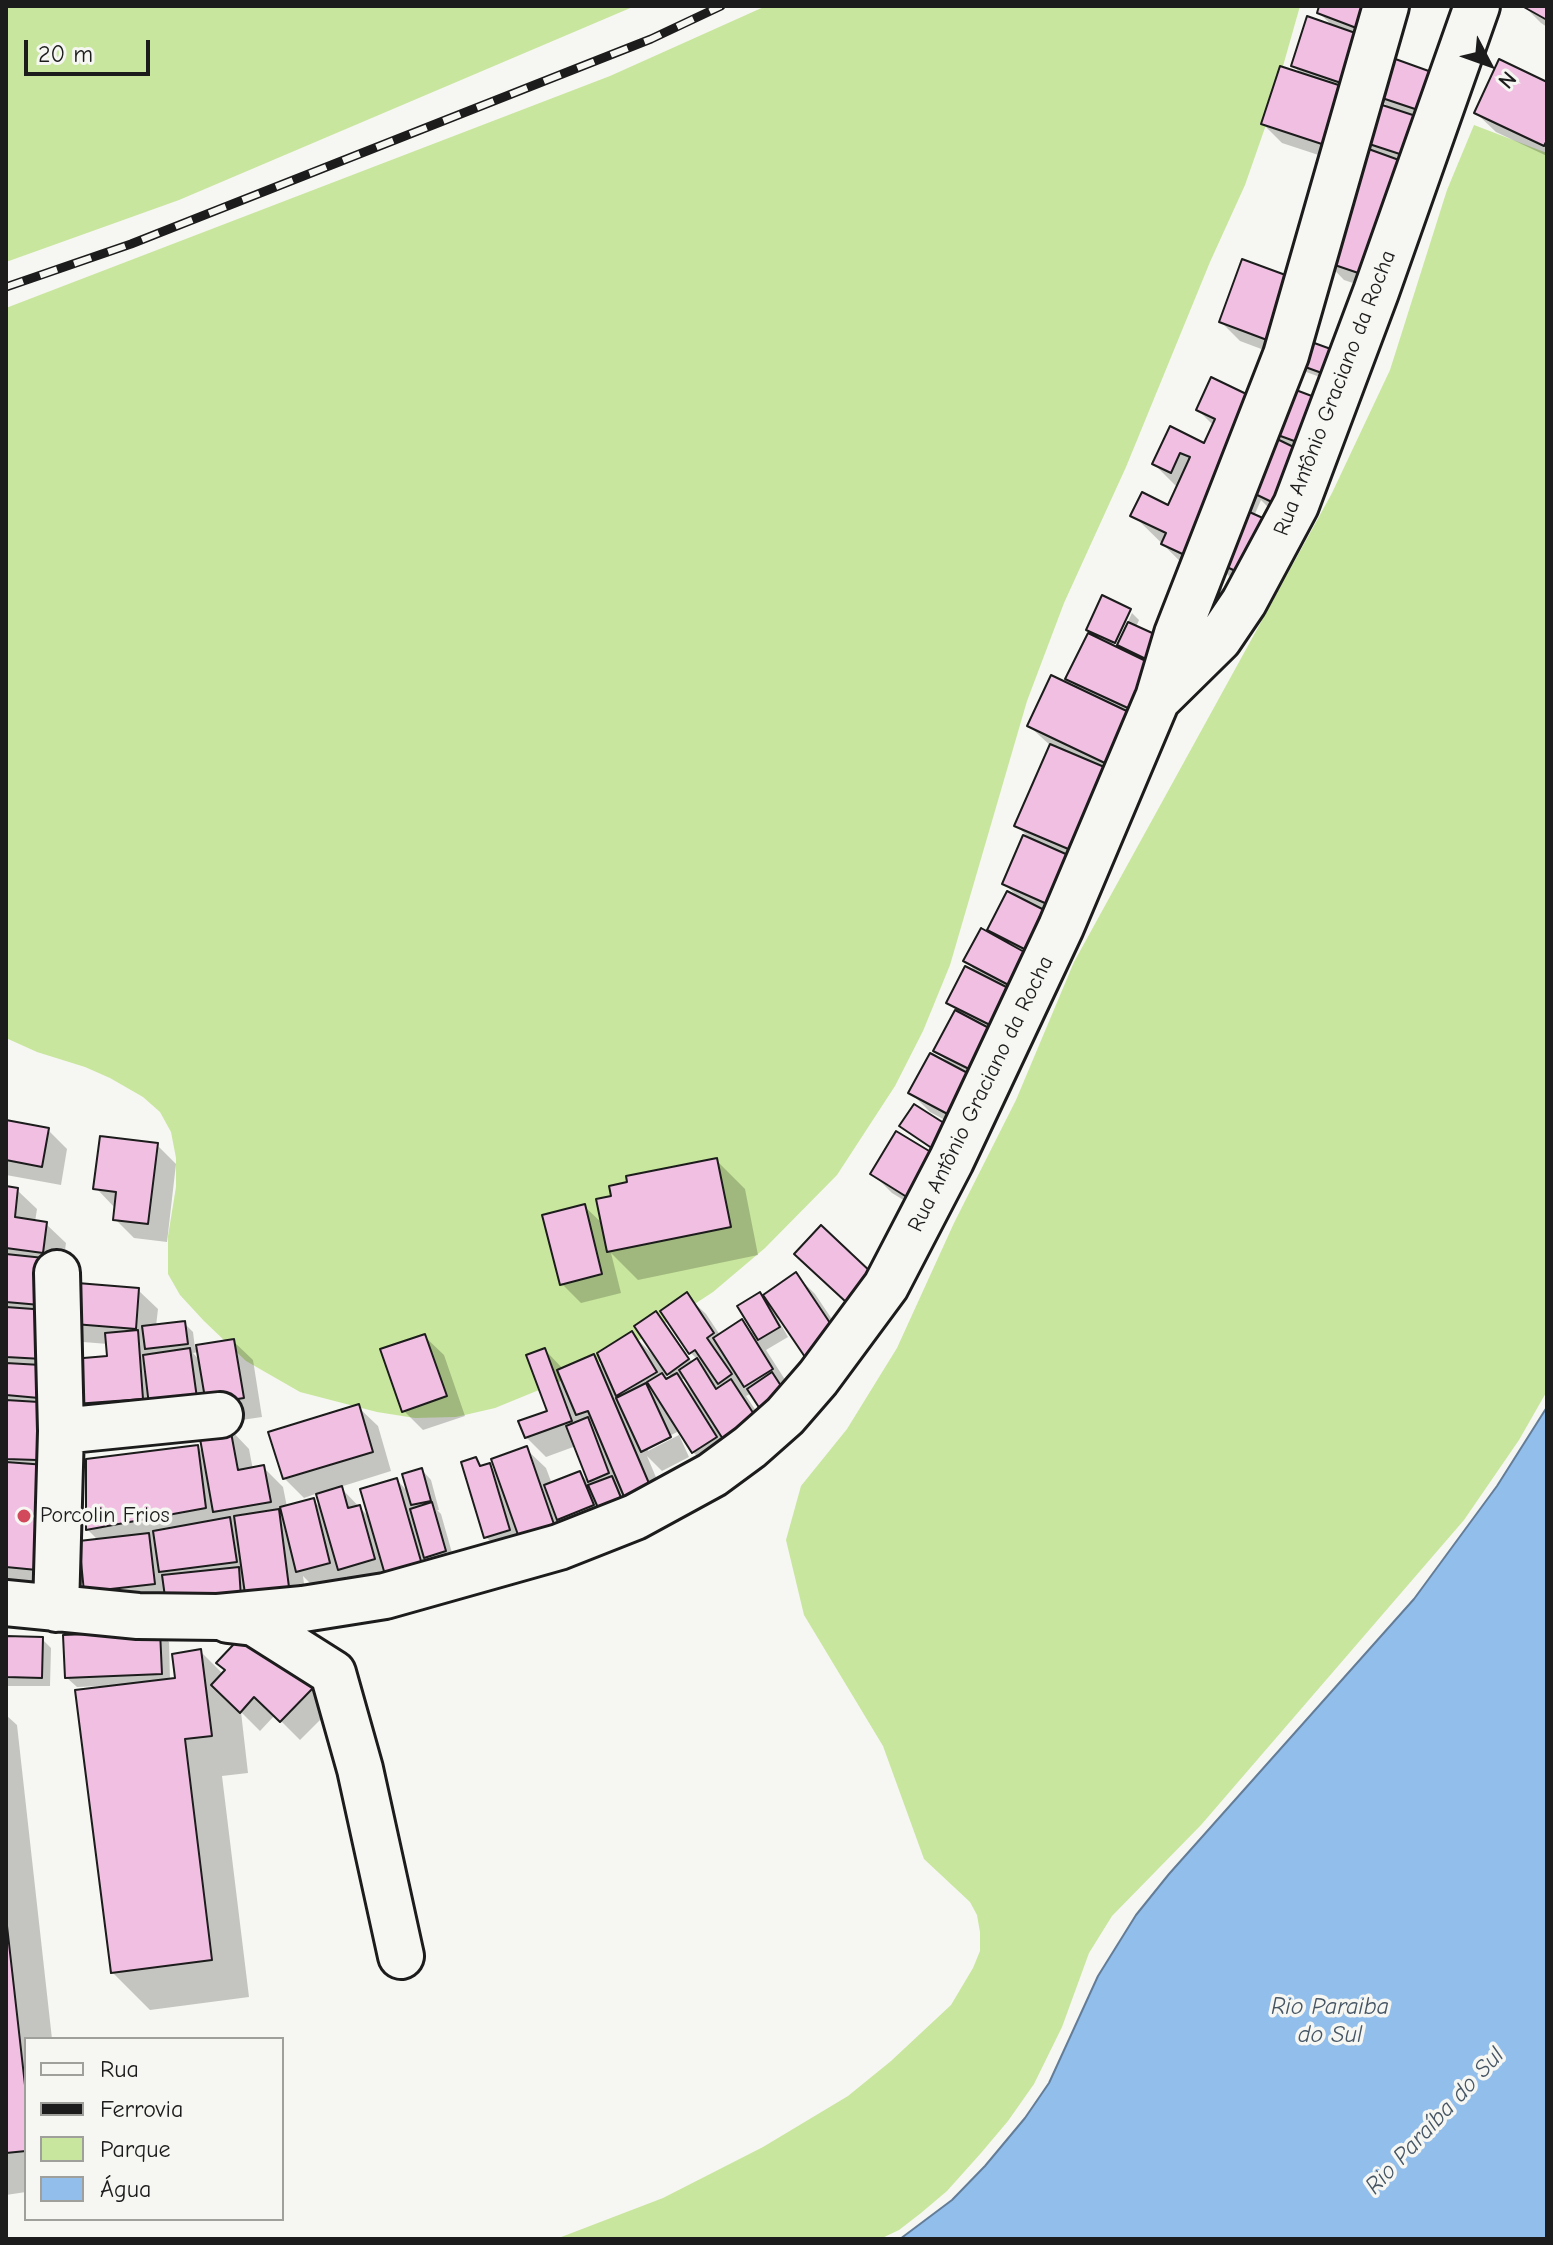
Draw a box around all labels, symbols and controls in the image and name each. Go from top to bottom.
scale bar [28,24,154,74]
north arrow [1449,24,1529,104]
text: 20 m [38,40,93,68]
text: N [1493,66,1522,94]
street label: Rua Antônio Graciano da Rocha [1268,247,1402,539]
street label: Rua Antônio Graciano da Rocha [903,952,1059,1236]
place label: Porcolin Frios [40,1503,170,1529]
marker: Porcolin Frios [15,1507,33,1525]
water label: Rio Paraiba do Sul [1271,1993,1389,2049]
legend [24,2037,284,2221]
water label: Rio Paraíba do Sul [1360,2042,1510,2200]
text: Rua [100,2055,139,2083]
text: Ferrovia [100,2095,183,2123]
text: Parque [100,2135,171,2163]
text: Água [100,2175,151,2203]

